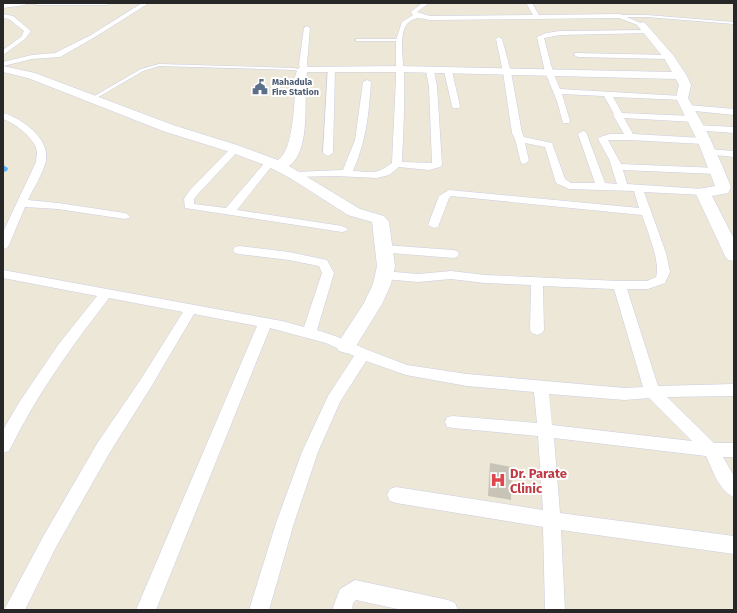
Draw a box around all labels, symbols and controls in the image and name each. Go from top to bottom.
place label: Mahadula Fire Station [272,77,319,97]
public building icon: Mahadula Fire Station [251,78,269,96]
place label: Dr. Parate Clinic [510,466,567,496]
hospital icon: Dr. Parate Clinic [489,471,507,489]

